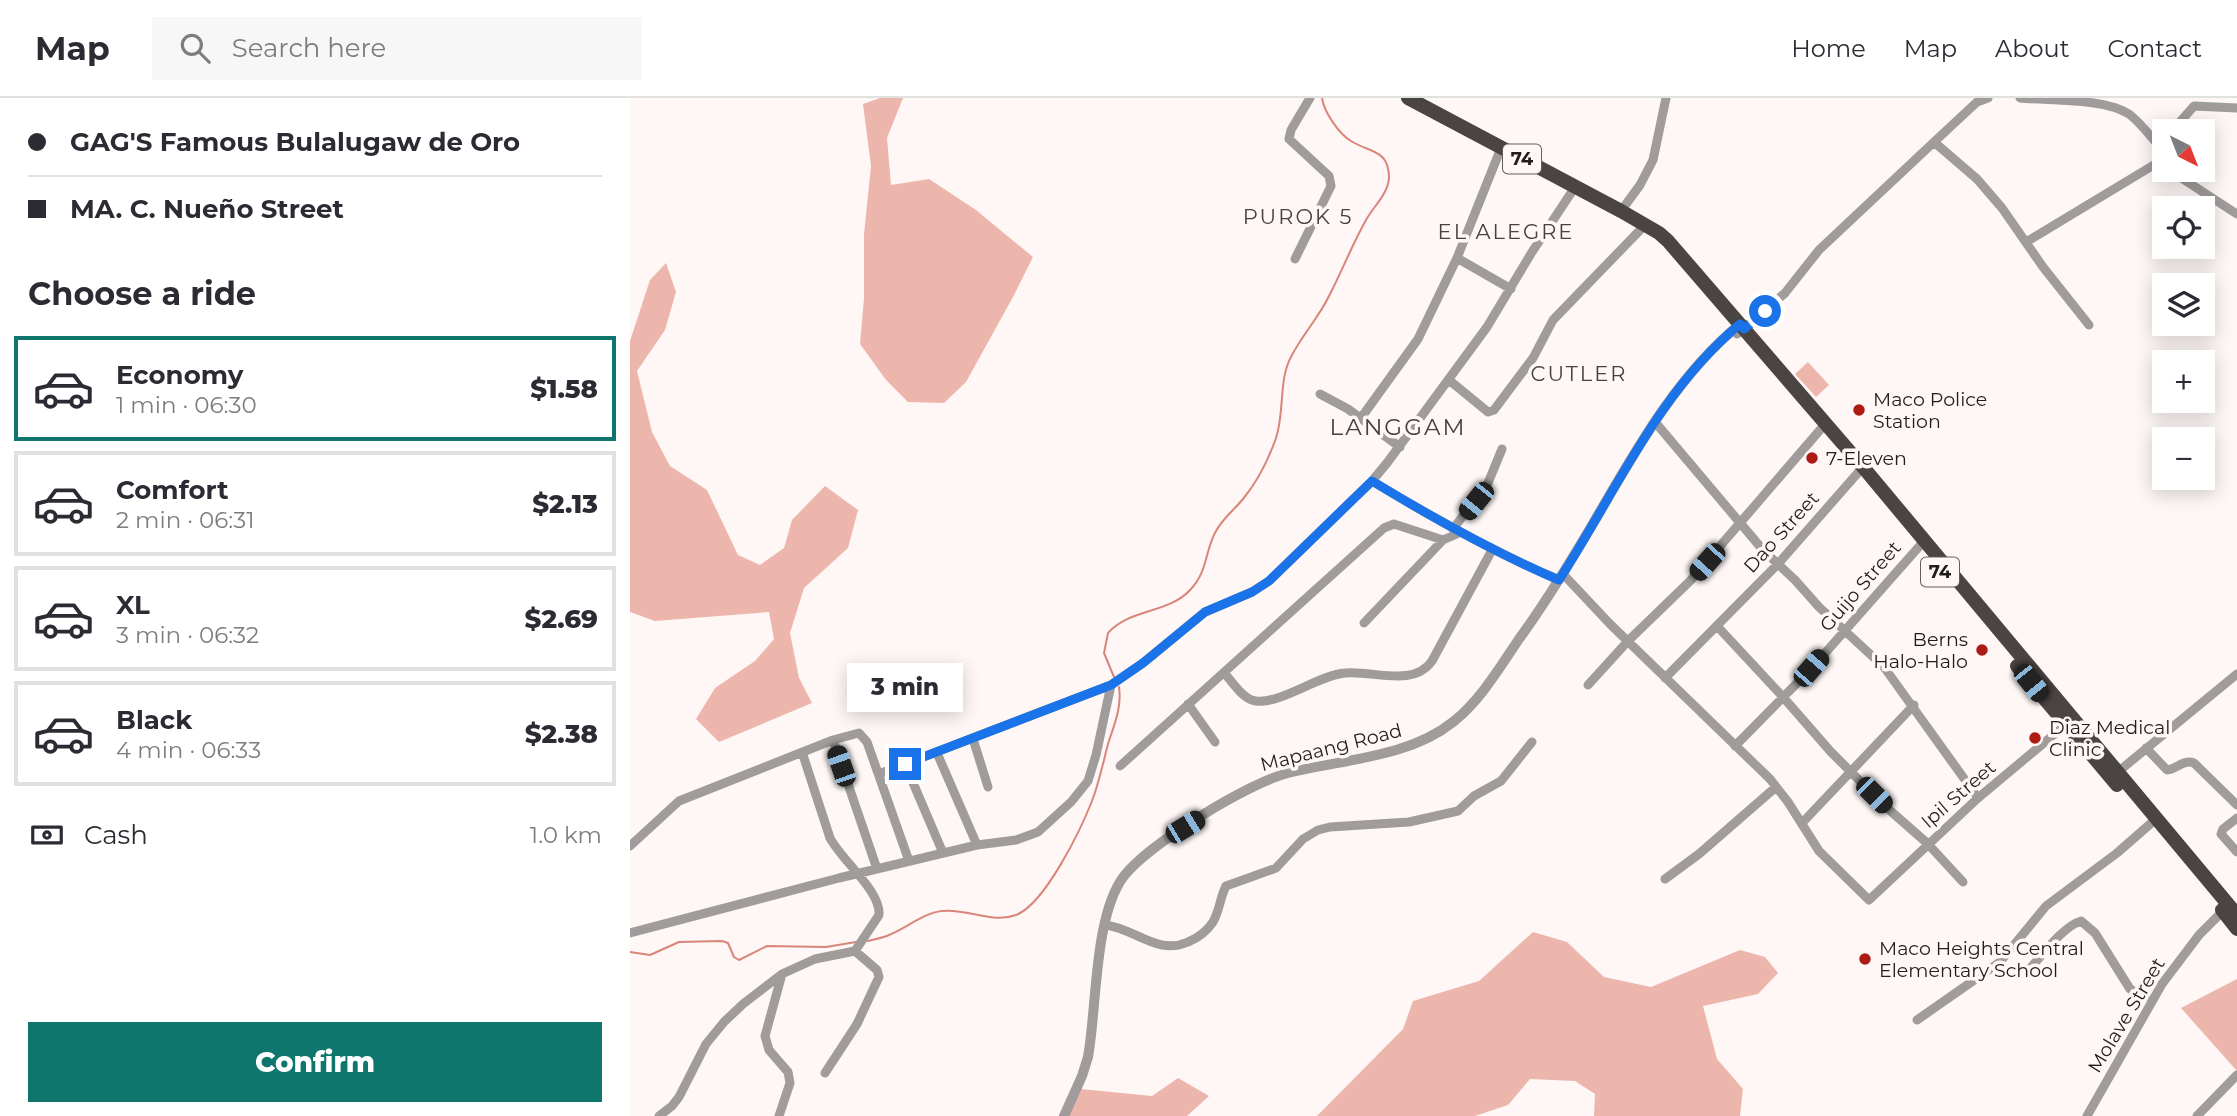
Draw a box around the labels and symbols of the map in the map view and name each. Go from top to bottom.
north arrow [2152,119,2216,182]
road number: 74 [1503,144,1541,174]
district label: PUROK 5 [1243,204,1353,229]
district label: EL ALEGRE [1438,219,1574,244]
route start [1749,295,1781,327]
district label: CUTLER [1531,361,1627,386]
place label: Maco Police Station [1873,388,1987,433]
marker: Maco Police Station [1851,402,1867,418]
district label: LANGGAM [1330,413,1466,441]
place label: 7-Eleven [1826,447,1907,470]
marker: 7-Eleven [1804,450,1820,466]
car [1455,478,1498,524]
street label: Dao Street [1739,487,1824,578]
street label: Guijo Street [1815,536,1906,636]
car [1686,539,1729,585]
road number: 74 [1921,558,1959,586]
place label: Berns Halo-Halo [1873,628,1968,673]
marker: Berns Halo-Halo [1974,642,1990,658]
car [1790,645,1833,691]
car [2010,660,2053,706]
callout: 3 min [847,662,963,712]
place label: Diaz Medical Clinic [2049,716,2170,761]
street label: Mapaang Road [1258,719,1404,776]
marker: Diaz Medical Clinic [2027,730,2043,746]
car [825,743,858,789]
route end [889,748,921,780]
street label: Ipil Street [1916,756,2001,833]
car [1852,773,1897,817]
car [1162,807,1209,847]
place label: Maco Heights Central Elementary School [1879,937,2084,982]
marker: Maco Heights Central Elementary School [1857,951,1873,967]
street label: Molave Street [2083,953,2170,1077]

